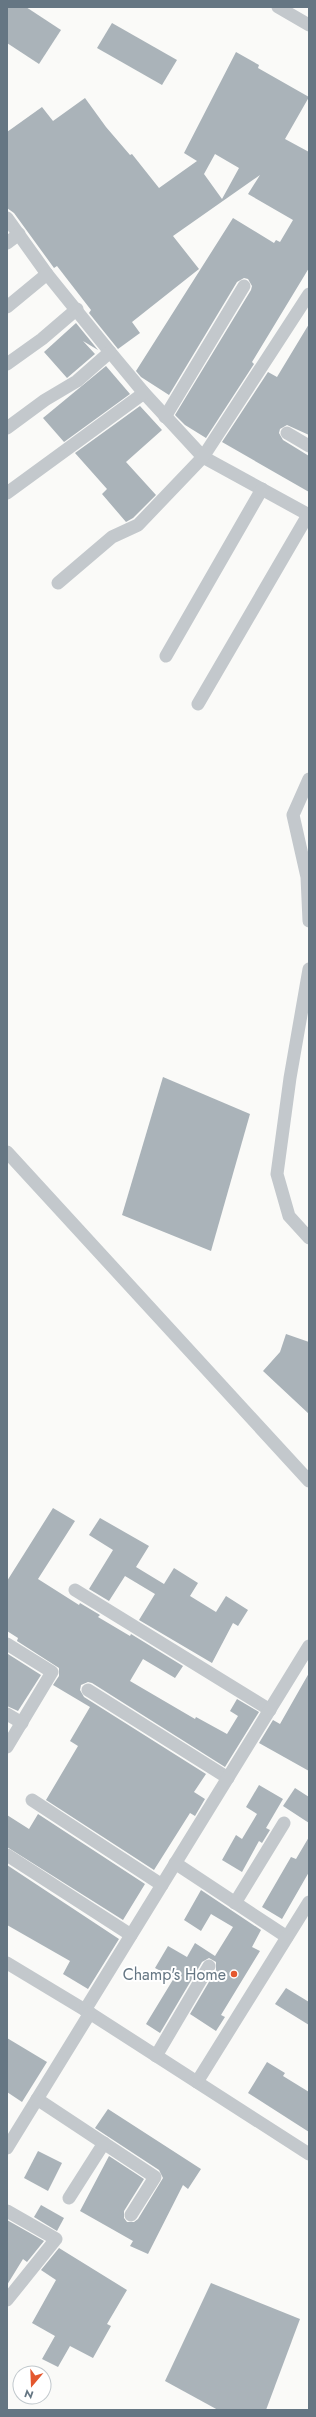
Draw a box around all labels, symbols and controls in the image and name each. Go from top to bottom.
place label: Champ's Home [123,1963,226,1986]
marker: Champ's Home [229,1969,239,1979]
north arrow [12,2365,52,2405]
text: N [22,2385,35,2403]

